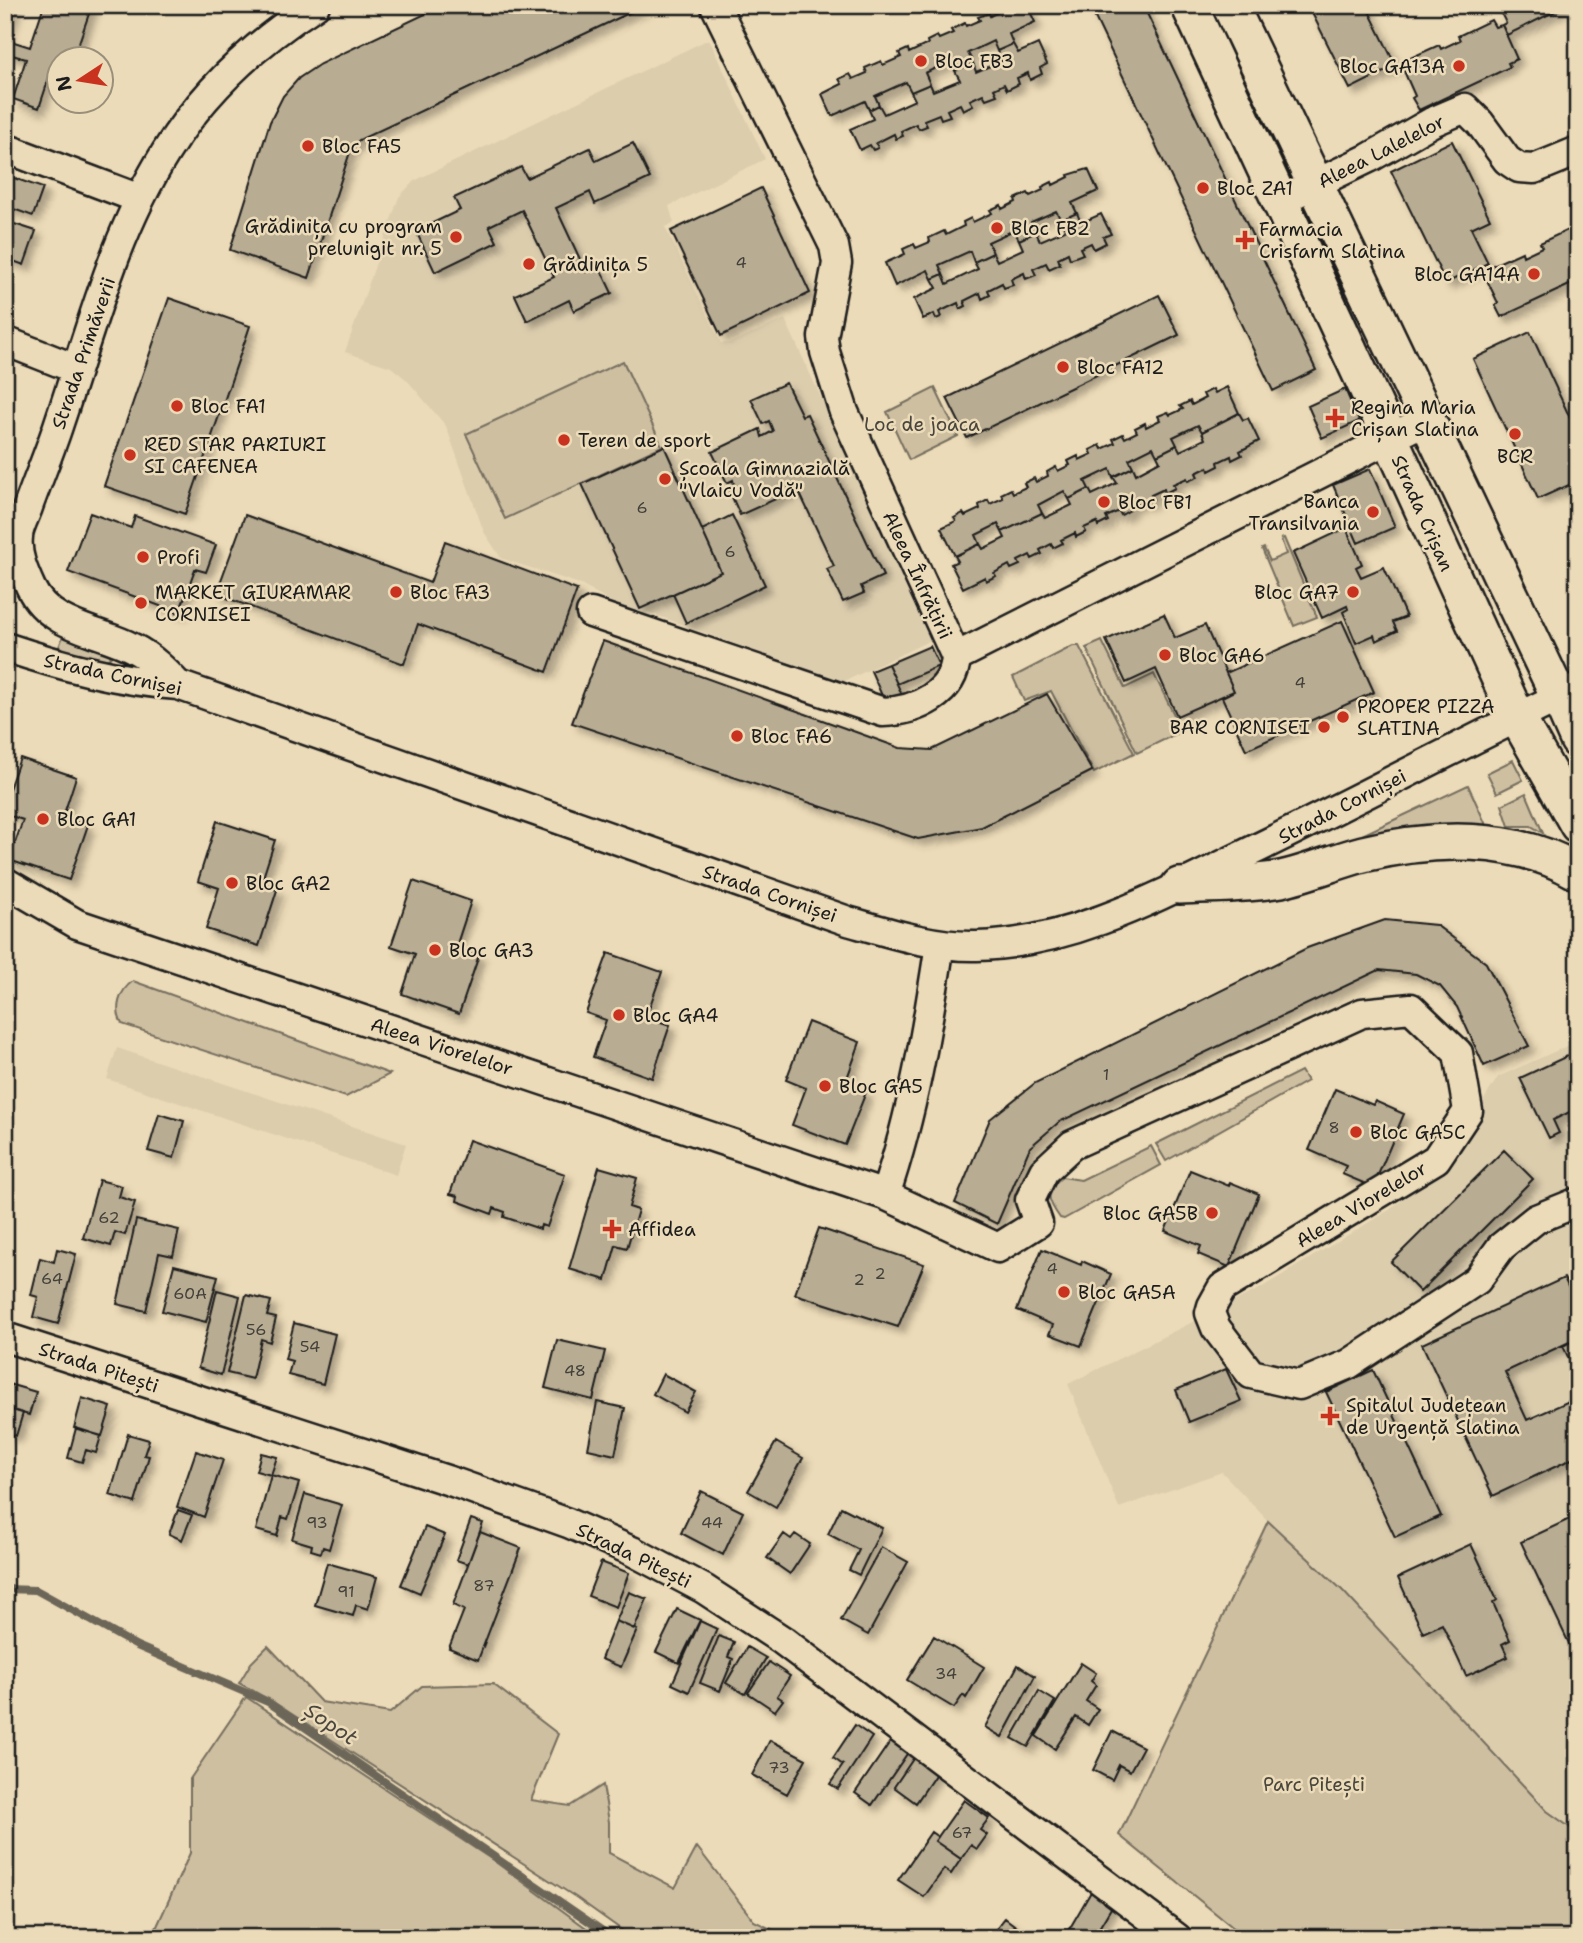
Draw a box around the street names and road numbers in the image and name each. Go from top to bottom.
street label: Aleea Lalelelor [1314,109,1449,194]
street label: Strada Primăverii [46,274,121,433]
street label: Strada Crișan [1385,451,1459,576]
street label: Aleea Înfrățirii [876,507,959,644]
street label: Strada Cornișei [41,648,184,702]
street label: Strada Cornișei [1274,763,1411,850]
street label: Strada Cornișei [699,859,840,929]
street label: Aleea Viorelelor [367,1012,516,1081]
street label: Aleea Viorelelor [1291,1155,1431,1253]
street label: Strada Pitești [35,1336,162,1400]
street label: Strada Pitești [572,1517,695,1595]

